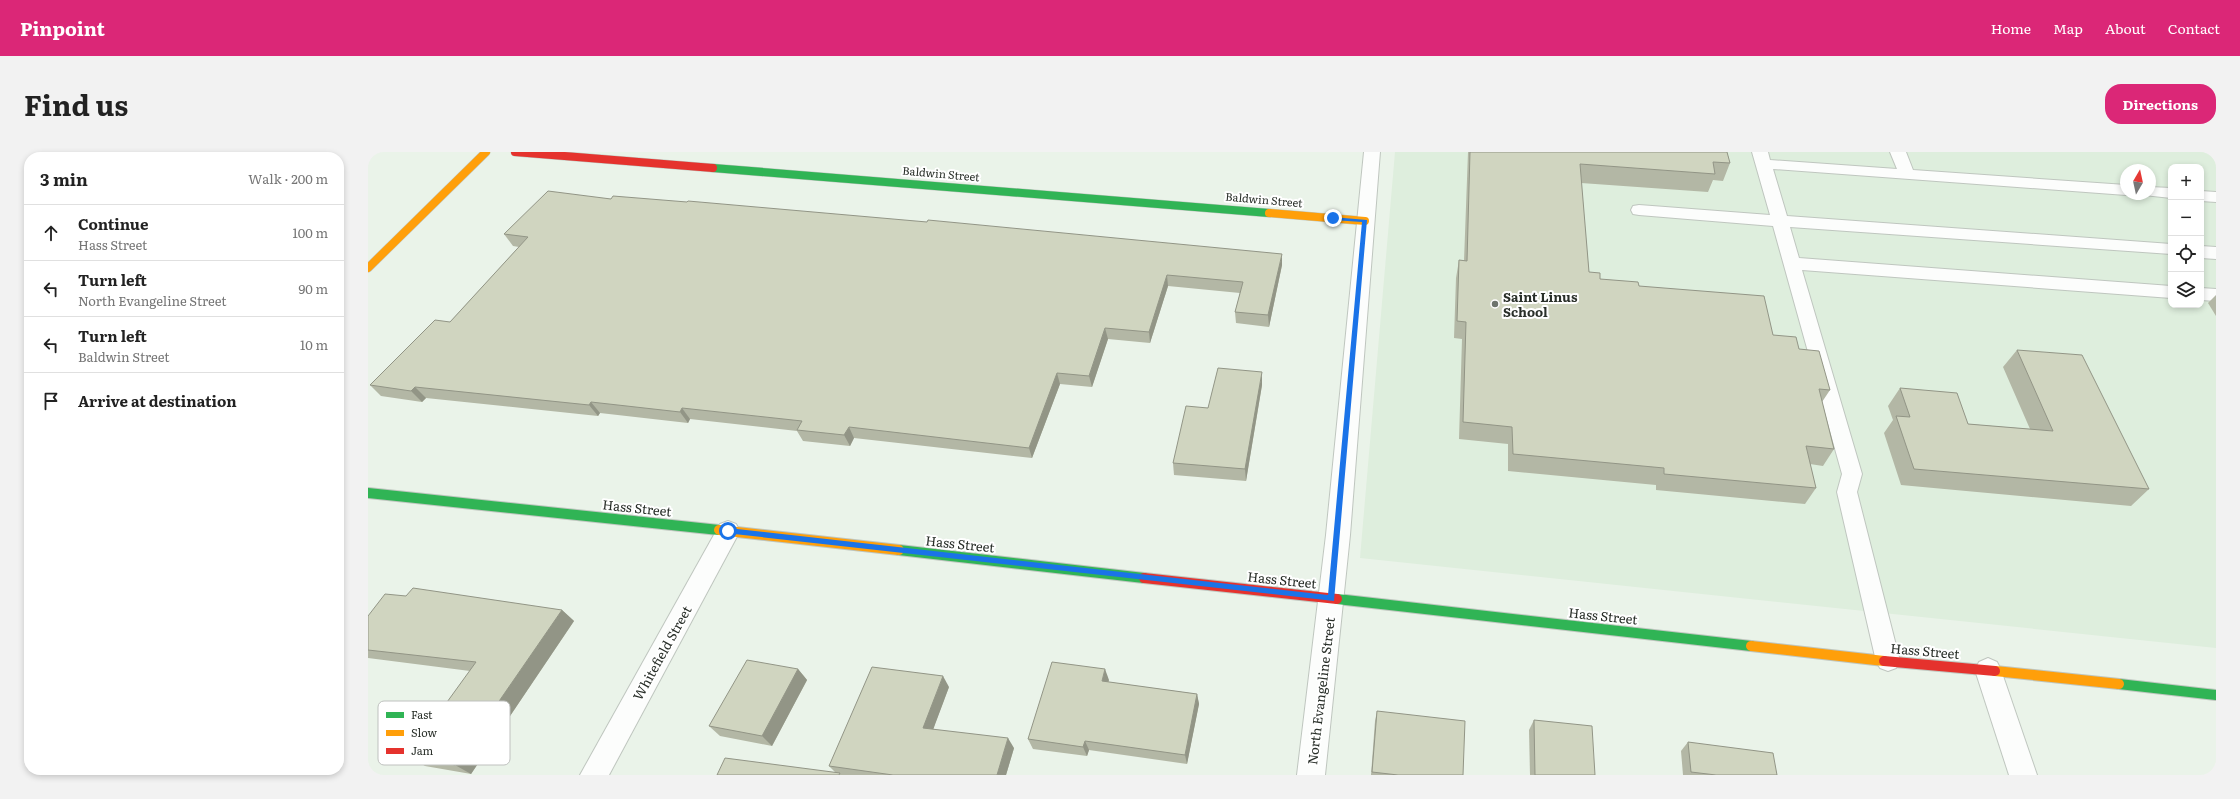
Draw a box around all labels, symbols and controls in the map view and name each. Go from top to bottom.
text: Pinpoint [20,14,105,42]
text: Home [1991,18,2031,38]
text: Map [2053,18,2083,38]
text: About [2105,18,2146,38]
text: Contact [2168,18,2220,38]
text: Find us [24,83,128,125]
button: Directions [2105,84,2216,124]
street label: Baldwin Street [902,162,981,184]
north arrow [2120,164,2156,200]
map controls [2168,164,2204,308]
button: + [2168,164,2204,200]
text: 3 min [40,166,88,191]
text: Walk · 200 m [248,169,328,188]
street label: Baldwin Street [1225,188,1304,210]
button: − [2168,200,2204,236]
route end [1324,209,1342,227]
text: Continue [78,212,148,235]
icon: ahead [40,222,62,244]
text: 100 m [292,223,328,242]
text: Hass Street [78,235,147,254]
button: locate [2168,236,2204,272]
text: Turn left [78,268,147,291]
button: layers [2168,272,2204,308]
icon: left [40,278,62,300]
text: 90 m [298,279,328,298]
place label: Saint Linus School [1503,287,1578,321]
text: North Evangeline Street [78,291,227,310]
marker: Saint Linus School [1490,299,1500,309]
text: Turn left [78,324,147,347]
icon: left [40,334,62,356]
text: 10 m [300,335,328,354]
text: Baldwin Street [78,347,169,366]
text: Arrive at destination [78,389,237,412]
icon: arrive [40,390,62,412]
street label: Hass Street [602,494,673,521]
route start [719,522,737,540]
street label: Hass Street [925,530,996,557]
street label: Hass Street [1247,566,1318,593]
street label: Whitefield Street [628,601,696,704]
street label: Hass Street [1568,602,1639,629]
street label: North Evangeline Street [1302,615,1339,766]
street label: Hass Street [1890,638,1961,663]
legend [378,701,510,765]
text: Fast [411,706,433,722]
text: Slow [411,724,437,740]
text: Jam [411,742,434,758]

